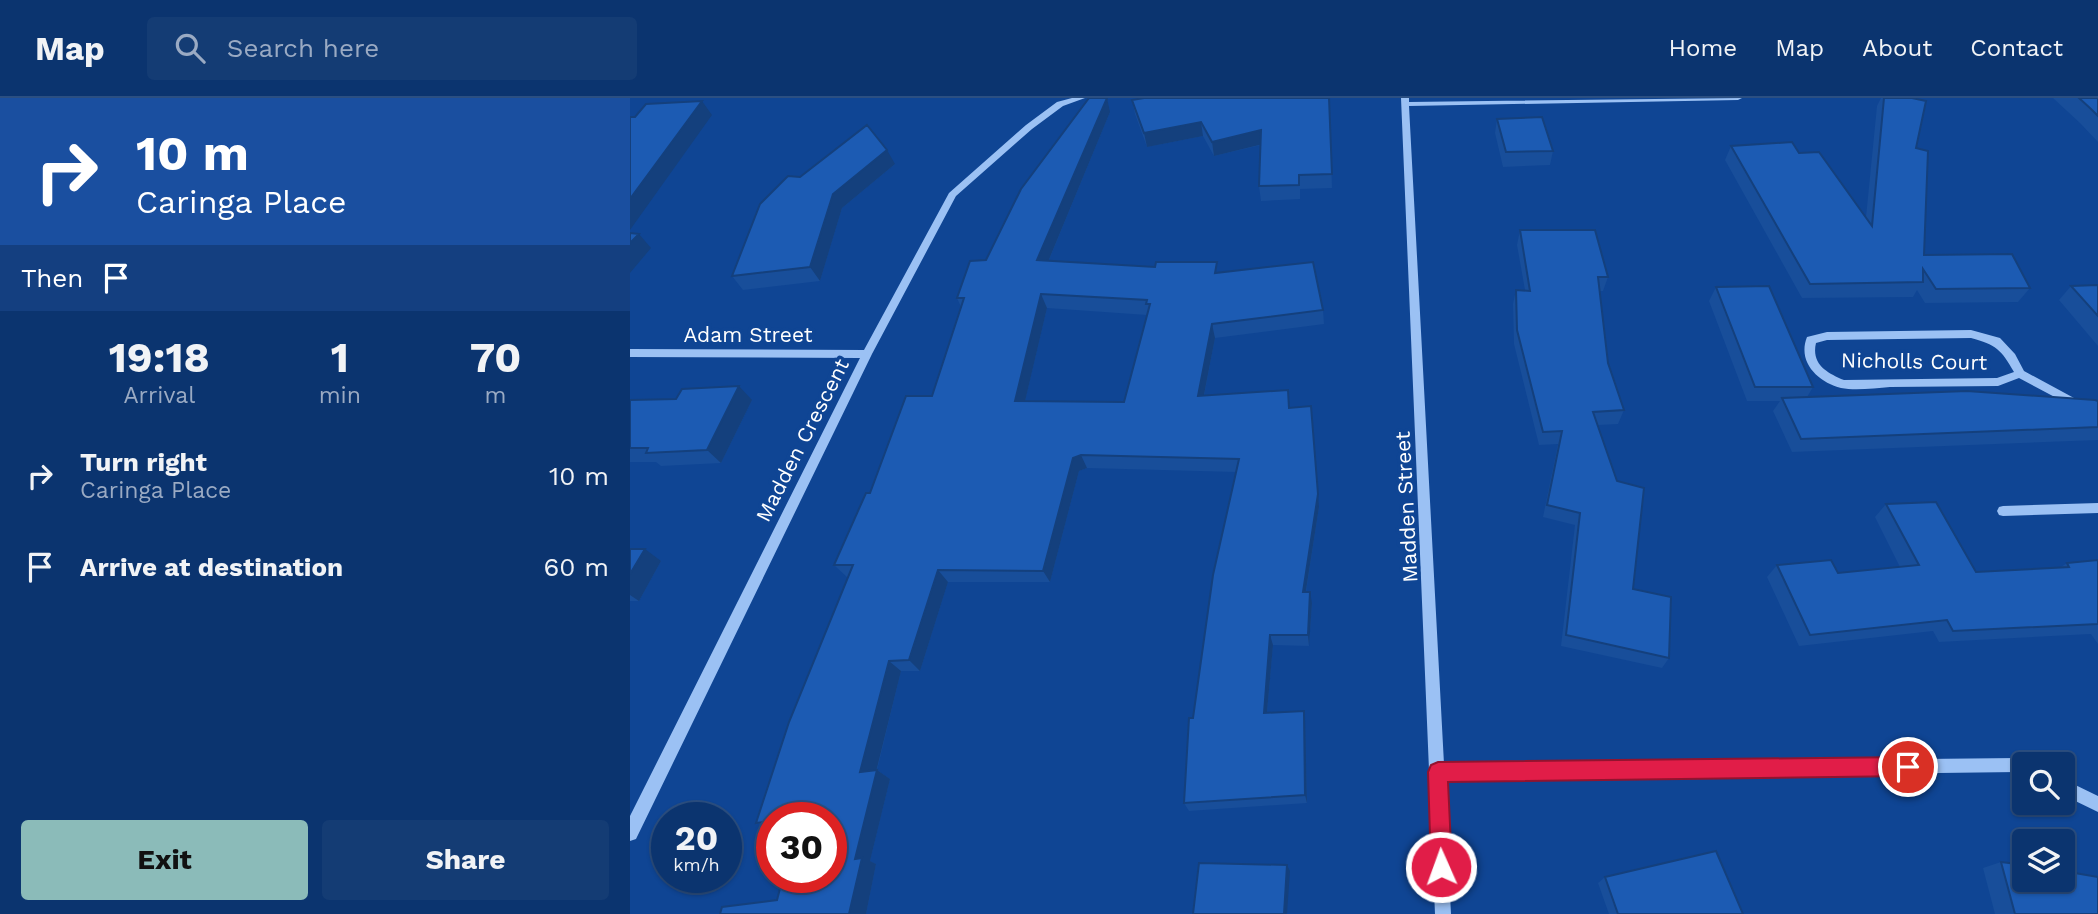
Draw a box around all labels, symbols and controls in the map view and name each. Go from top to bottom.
search box [147,17,637,80]
text: Map [35,29,105,68]
icon: search [171,29,209,67]
text: Search here [227,33,379,63]
text: Home [1669,34,1737,62]
text: Map [1775,34,1824,62]
text: About [1862,34,1932,62]
text: Contact [1970,34,2063,62]
text: 10 m [136,124,249,182]
icon: right [21,126,112,217]
text: Caringa Place [136,183,347,221]
icon: arrive [97,259,135,297]
text: Then [21,263,83,293]
street label: Adam Street [683,322,813,347]
text: 19:18 [109,333,210,382]
text: 1 [331,333,349,382]
text: 70 [470,333,521,382]
street label: Nicholls Court [1841,347,1987,375]
street label: Madden Crescent [750,354,854,526]
text: Arrival [123,382,195,409]
text: min [319,382,361,409]
text: m [484,382,506,409]
street label: Madden Street [1390,430,1422,583]
text: Turn right [80,447,207,477]
icon: right [21,457,59,495]
text: 10 m [549,461,609,491]
text: Caringa Place [80,477,231,504]
icon: arrive [21,548,59,586]
text: Arrive at destination [80,552,343,582]
text: 60 m [543,552,609,582]
pin [1878,737,1938,797]
icon: arrive [1889,748,1927,786]
map controls [2012,752,2075,892]
button: search [2012,752,2075,815]
speed limit sign: 30 [756,802,847,893]
text: 20 [675,817,718,859]
button: Exit [21,820,308,900]
button: Share [322,820,609,900]
button: layers [2012,829,2075,892]
position arrow [1404,830,1478,904]
text: km/h [673,854,720,875]

